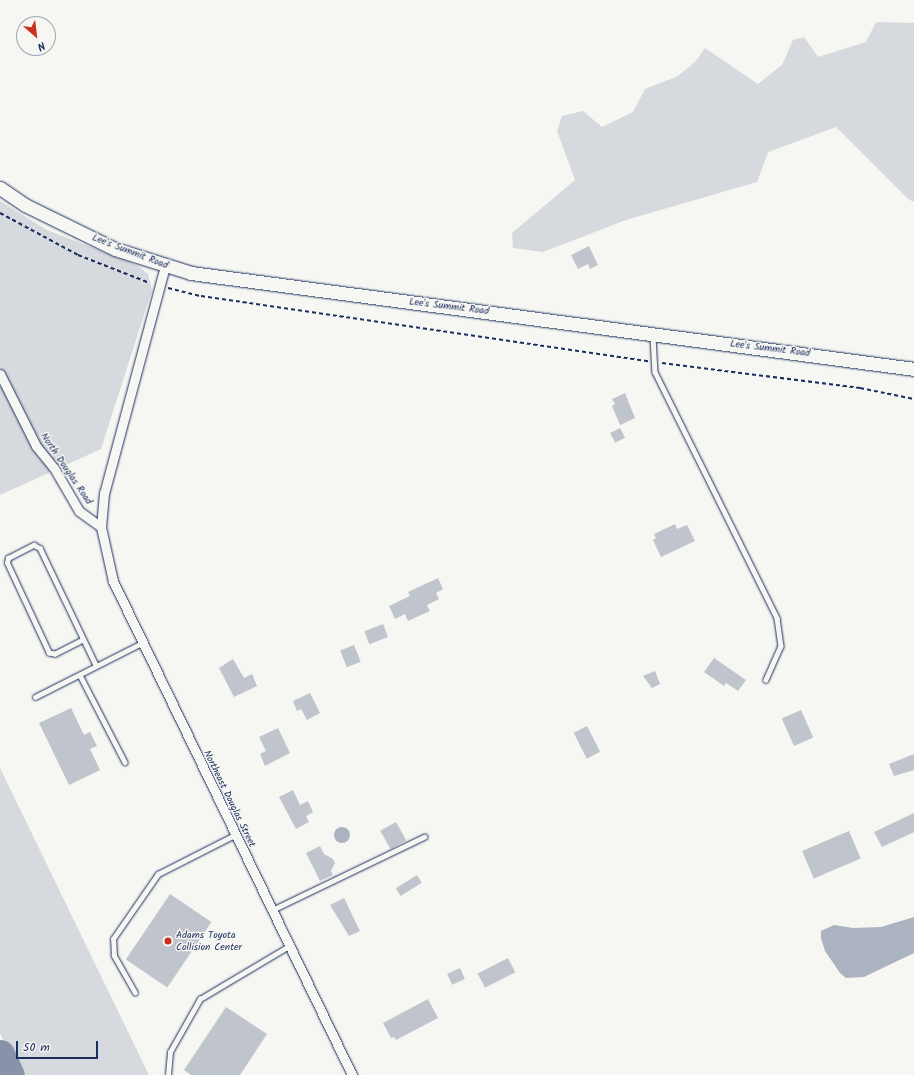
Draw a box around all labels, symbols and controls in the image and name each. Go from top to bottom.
north arrow [16,16,56,56]
text: N [34,36,48,55]
street label: Lee's Summit Road [90,232,170,272]
street label: Lee's Summit Road [408,296,490,318]
street label: Lee's Summit Road [729,338,811,360]
street label: North Douglas Road [38,431,94,507]
street label: Northeast Douglas Street [200,749,258,849]
place label: Adams Toyota Collision Center [176,929,242,952]
marker: Adams Toyota Collision Center [163,936,173,946]
scale bar [18,1033,100,1059]
text: 50 m [23,1038,50,1057]

